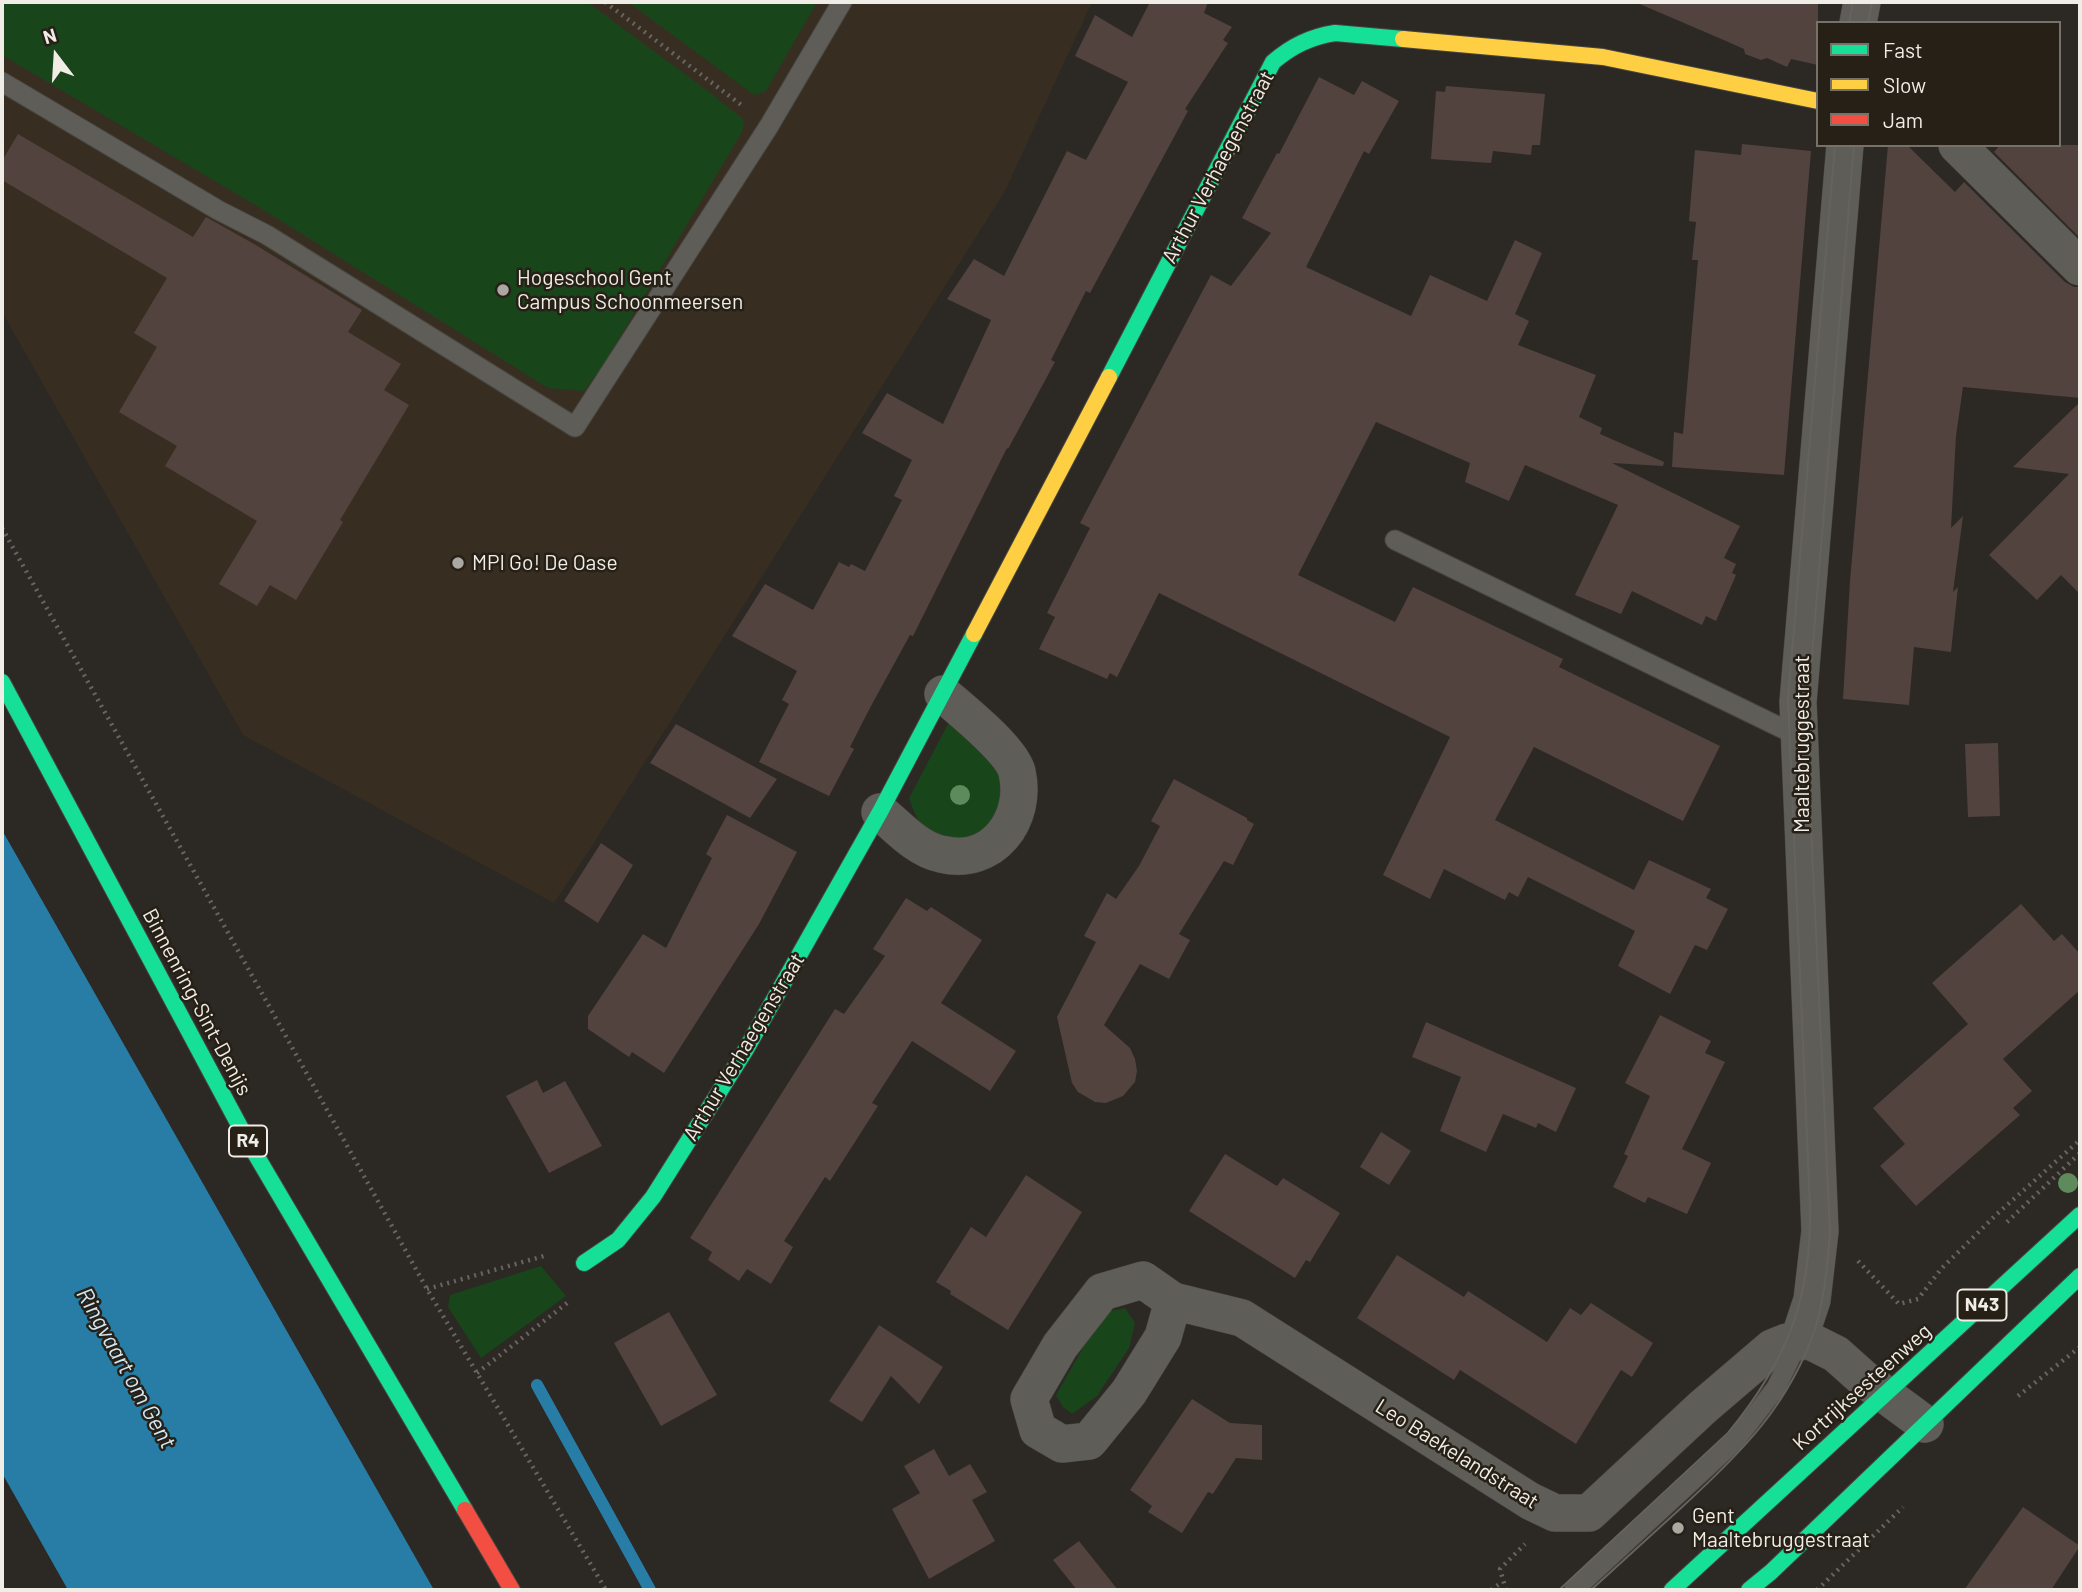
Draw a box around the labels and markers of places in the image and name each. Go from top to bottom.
place label: Hogeschool Gent Campus Schoonmeersen [517,265,743,315]
marker: Hogeschool Gent Campus Schoonmeersen [495,282,511,298]
place label: MPI Go! De Oase [472,550,618,576]
marker: MPI Go! De Oase [450,555,466,571]
place label: Gent Maaltebruggestraat [1692,1503,1870,1553]
marker: Gent Maaltebruggestraat [1670,1520,1686,1536]

